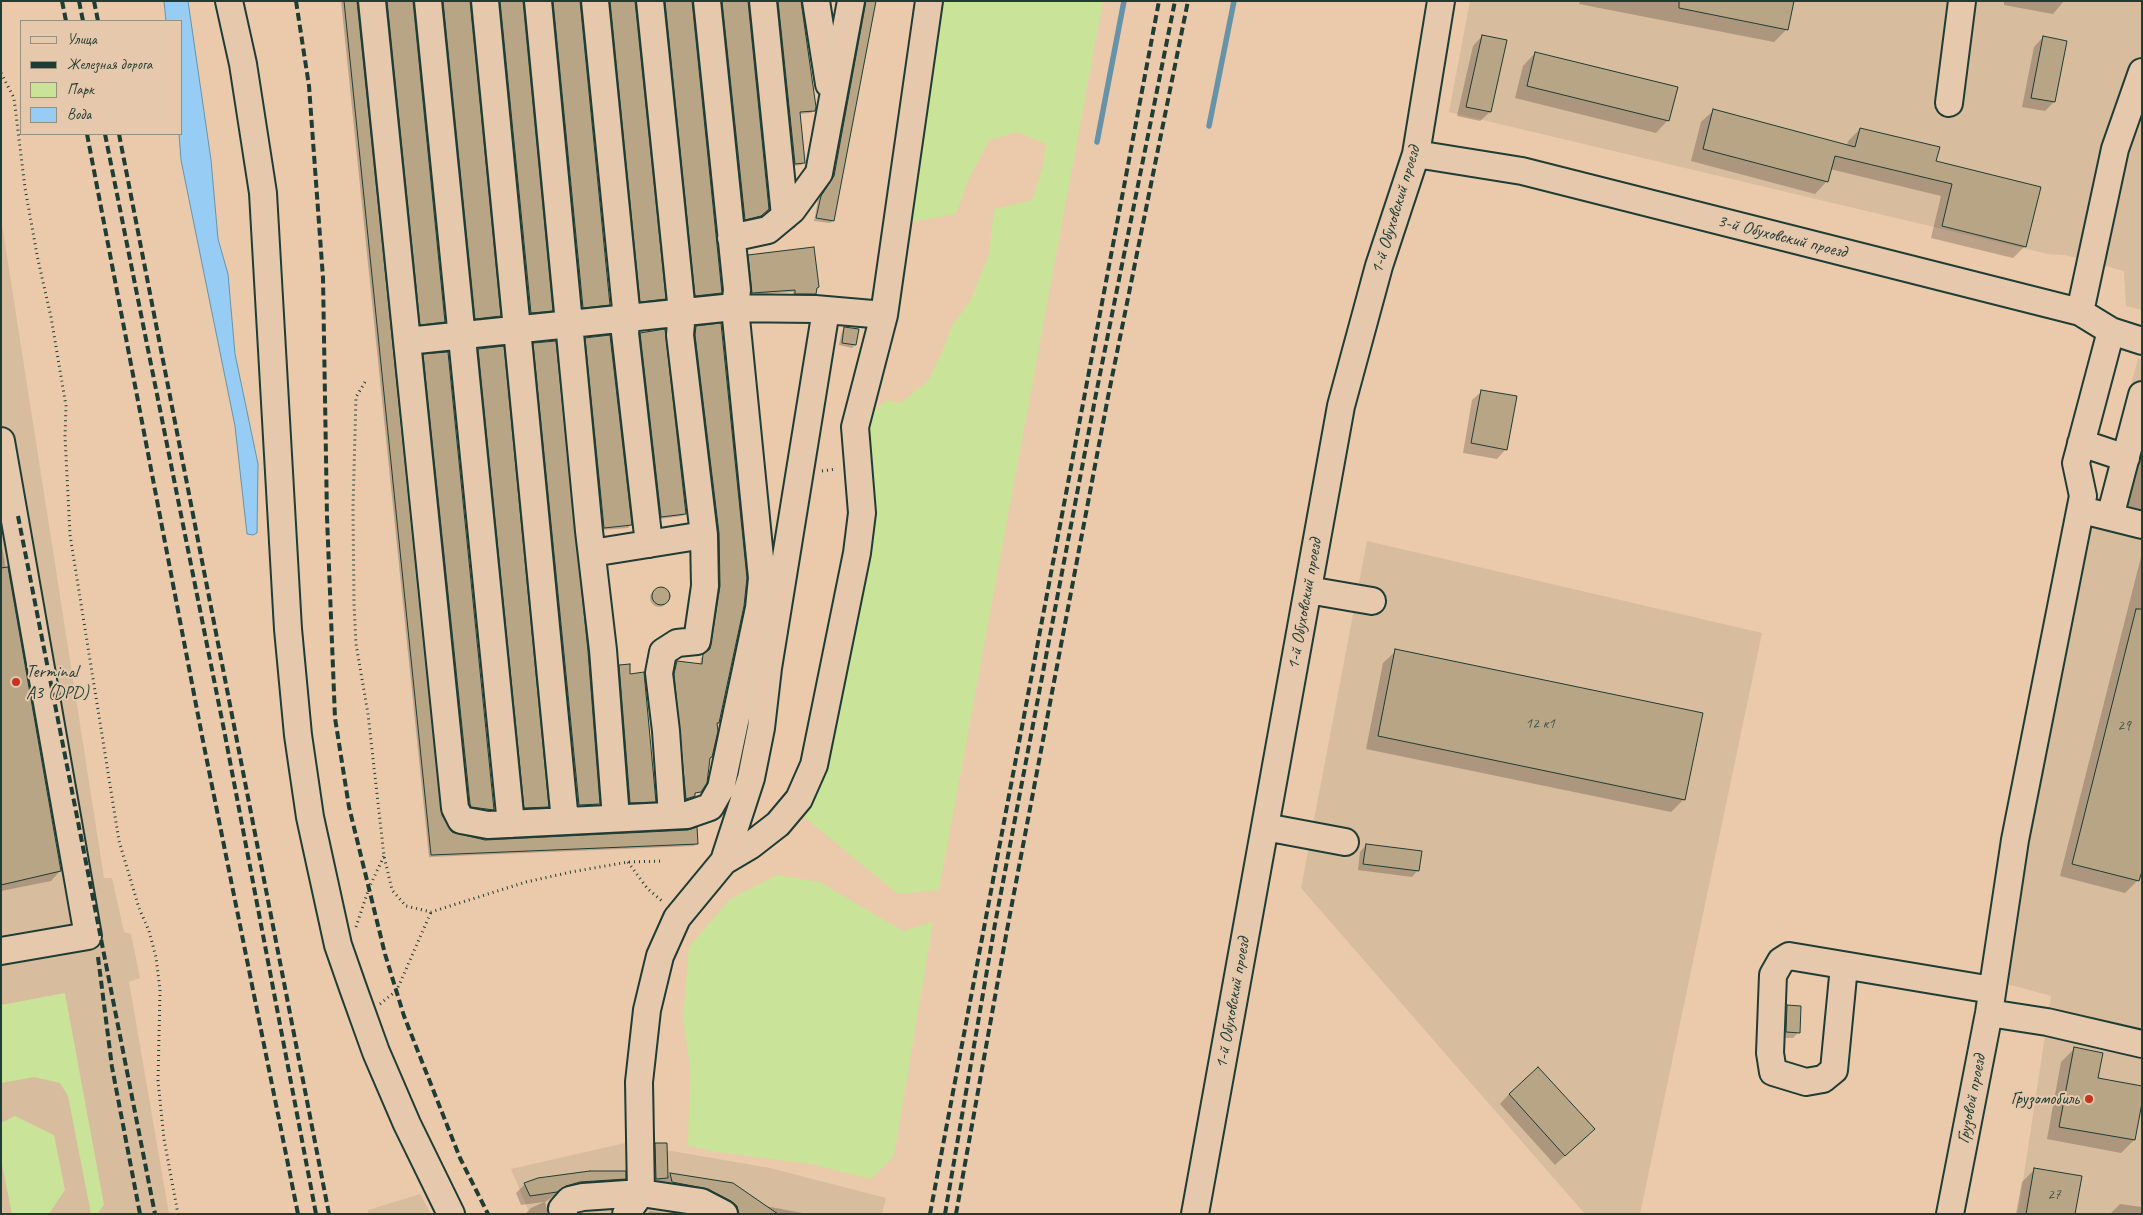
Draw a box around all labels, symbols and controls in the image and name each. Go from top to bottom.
legend [20,20,182,135]
text: Улица [67,30,97,49]
text: Железная дорога [67,55,152,74]
text: Парк [67,80,94,99]
text: Вода [67,105,91,124]
street label: 1-й Обуховский проезд [1366,143,1426,277]
street label: 3-й Обуховский проезд [1715,210,1849,264]
street label: 1-й Обуховский проезд [1283,537,1327,671]
place label: Terminal A3 (DPD) [26,661,89,704]
marker: Terminal A3 (DPD) [10,676,22,688]
house number: 12 к1 [1525,715,1555,733]
house number: 29 [2117,717,2131,735]
street label: 1-й Обуховский проезд [1211,936,1255,1070]
street label: Грузовой проезд [1953,1053,1991,1145]
place label: Грузомобиль [2011,1088,2079,1110]
marker: Грузомобиль [2083,1093,2095,1105]
house number: 27 [2047,1186,2061,1204]

